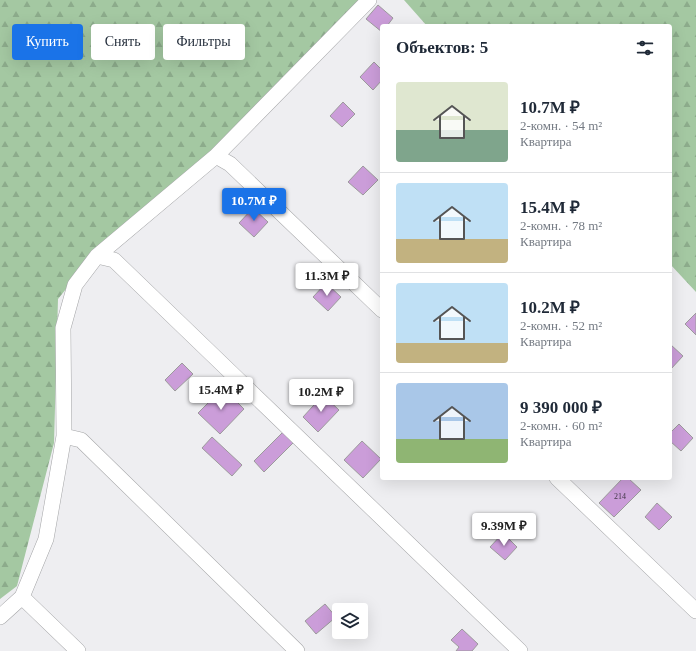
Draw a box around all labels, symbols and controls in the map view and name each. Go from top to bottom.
chip: Купить [12,24,83,60]
chip: Снять [91,24,155,60]
chip: Фильтры [163,24,245,60]
icon: filters [634,37,656,59]
text: Объектов: 5 [396,38,488,57]
icon: home [428,98,476,146]
text: 10.7M ₽ [520,98,580,117]
text: 2-комн. · 54 m² [520,118,602,133]
text: Квартира [520,134,572,149]
pin: 10.7M ₽ [217,188,291,222]
text: 10.7M ₽ [231,193,277,208]
text: 15.4M ₽ [520,198,580,217]
icon: home [428,199,476,247]
text: 2-комн. · 78 m² [520,218,602,233]
text: Квартира [520,234,572,249]
pin: 11.3M ₽ [290,263,364,297]
text: 11.3M ₽ [304,268,350,283]
text: 10.2M ₽ [520,298,580,317]
icon: home [428,299,476,347]
text: 2-комн. · 52 m² [520,318,602,333]
text: Квартира [520,334,572,349]
pin: 15.4M ₽ [184,377,258,411]
pin: 10.2M ₽ [284,379,358,413]
text: 15.4M ₽ [198,382,244,397]
text: 10.2M ₽ [298,384,344,399]
text: 9 390 000 ₽ [520,398,602,417]
icon: home [428,399,476,447]
text: 2-комн. · 60 m² [520,418,602,433]
text: Квартира [520,434,572,449]
house number: 214 [614,492,626,501]
pin: 9.39M ₽ [467,513,541,547]
text: 9.39M ₽ [481,518,527,533]
map controls [332,603,368,639]
button: layers [332,603,368,639]

